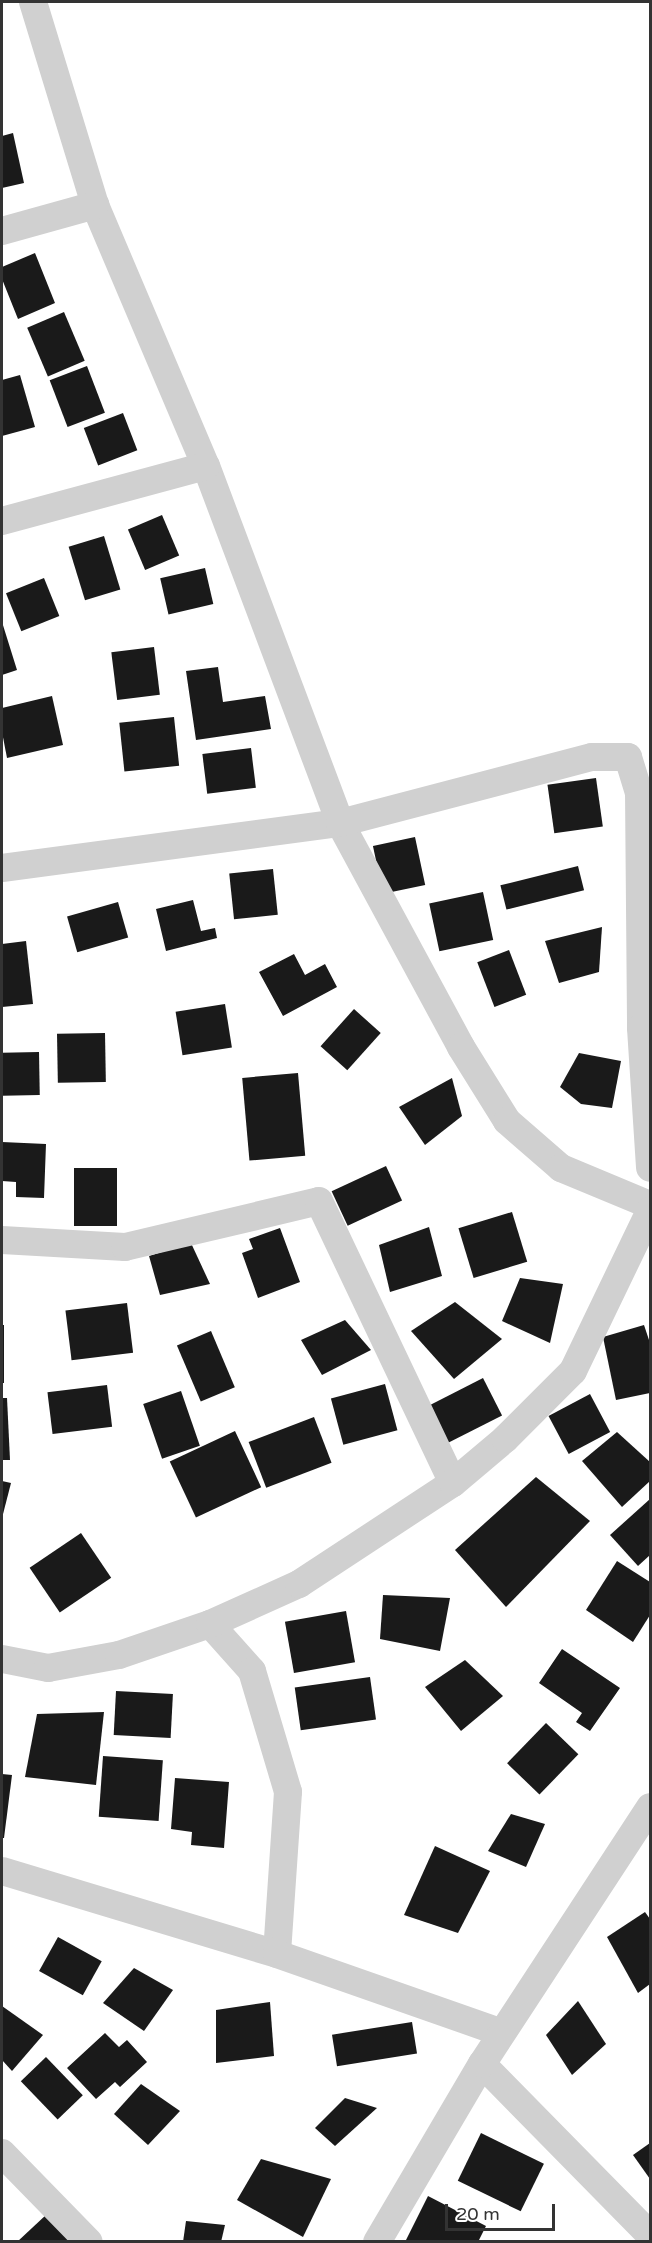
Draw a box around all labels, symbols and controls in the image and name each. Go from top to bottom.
scale bar [448,2192,558,2230]
text: 20 m [456,2203,500,2225]

